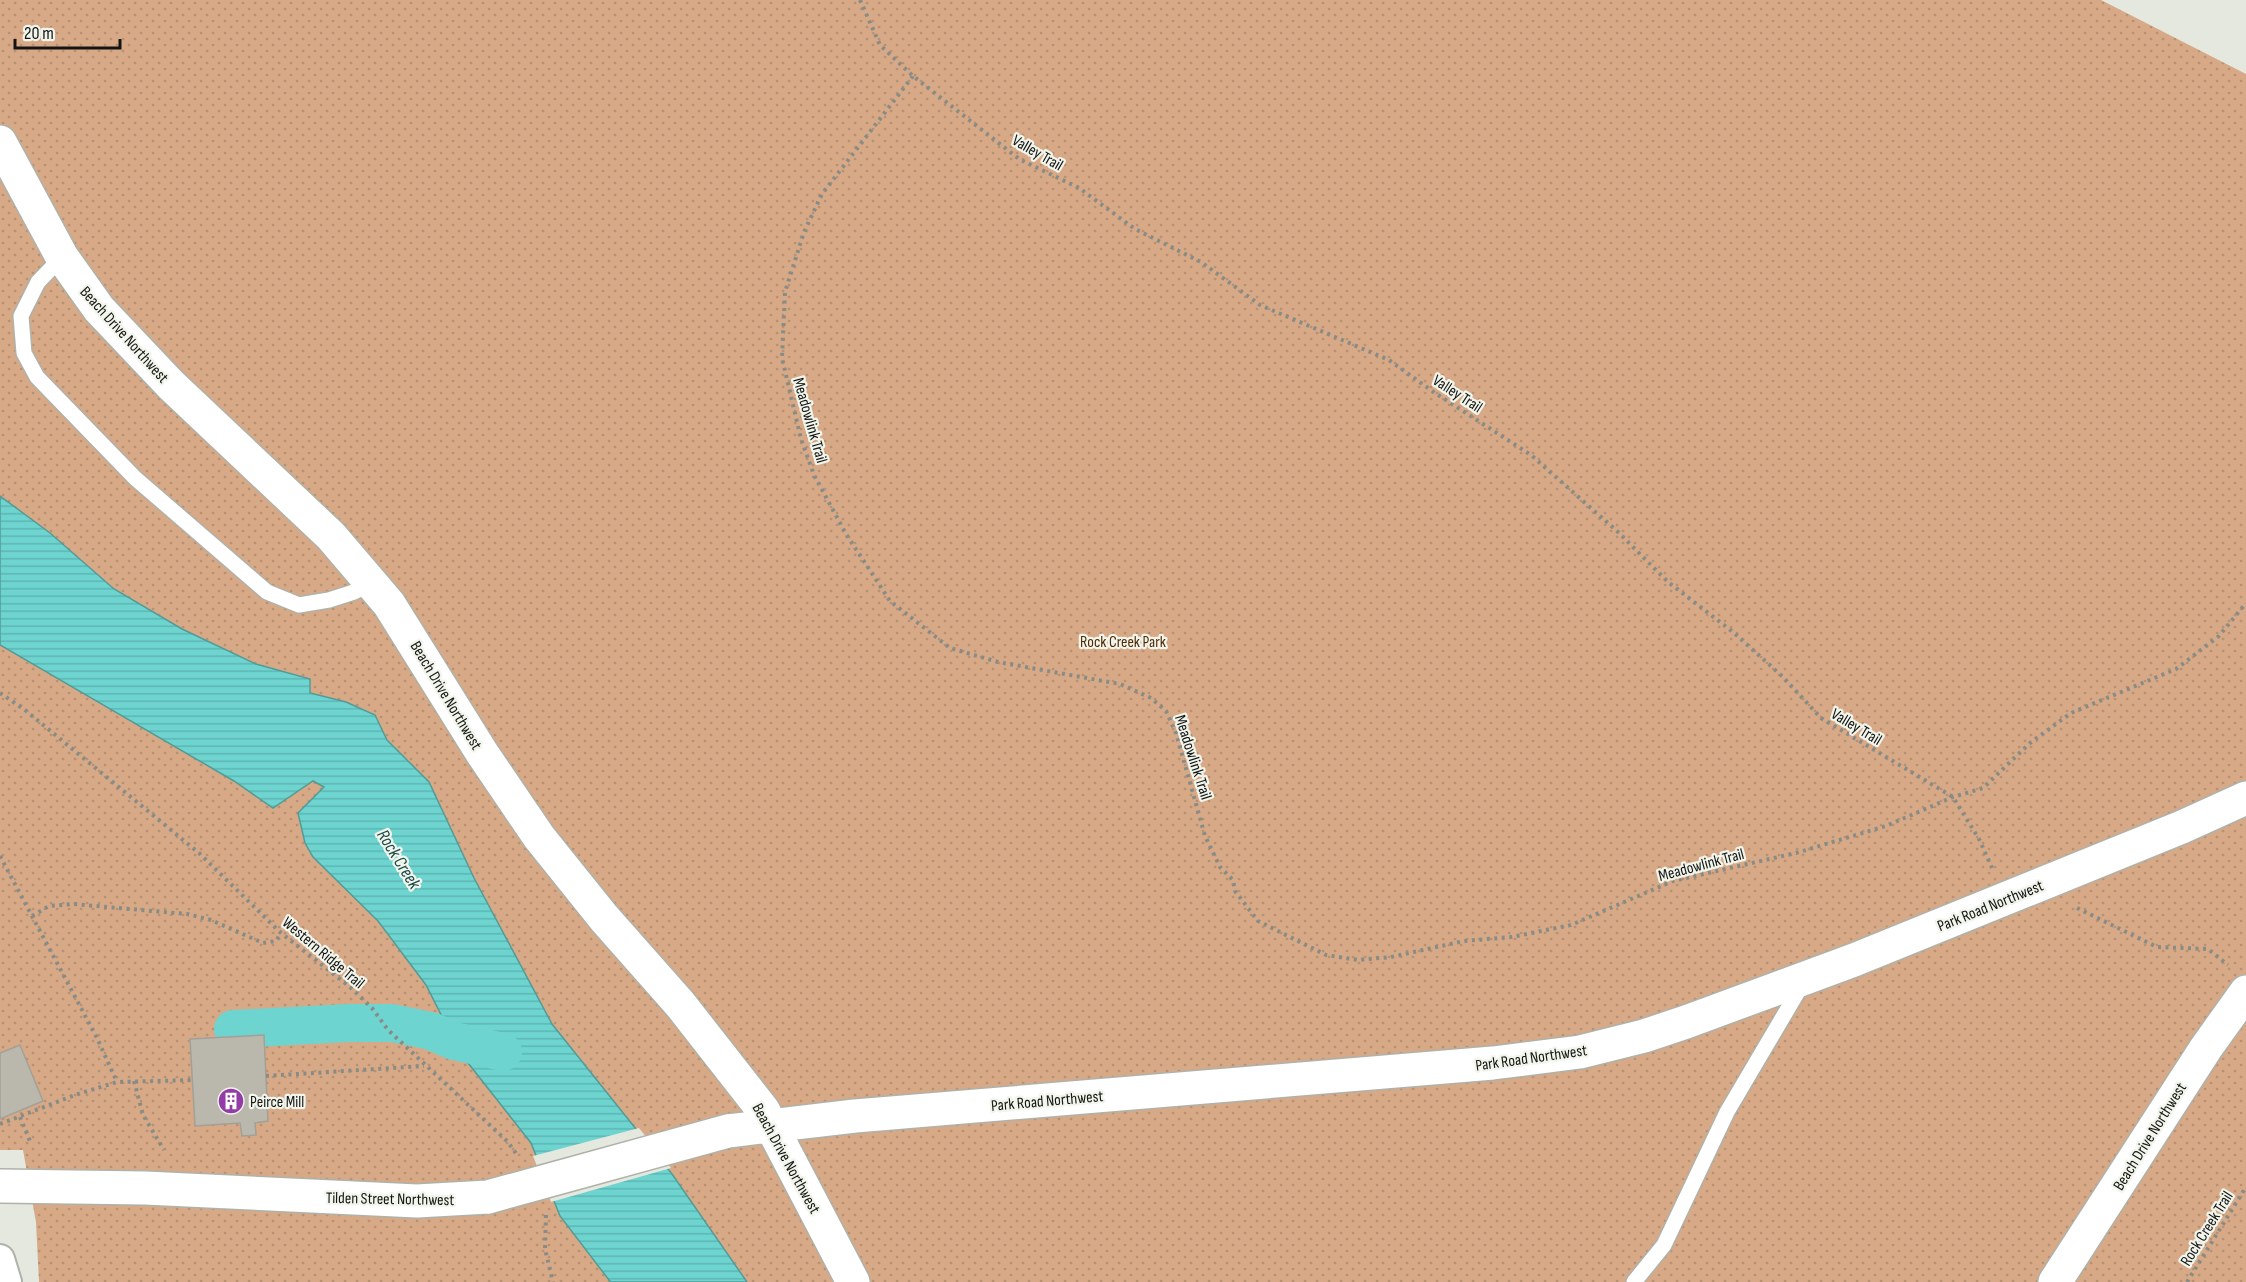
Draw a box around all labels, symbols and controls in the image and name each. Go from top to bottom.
scale bar [15,12,120,50]
text: 20 m [24,23,54,44]
street label: Valley Trail [1008,131,1066,175]
street label: Beach Drive Northwest [76,283,172,387]
street label: Valley Trail [1429,371,1486,417]
street label: Meadowlink Trail [788,376,831,465]
park label: Rock Creek Park [1080,633,1166,652]
street label: Beach Drive Northwest [406,638,486,754]
street label: Valley Trail [1827,705,1885,750]
street label: Meadowlink Trail [1170,713,1215,802]
water label: Rock Creek [372,826,426,894]
street label: Meadowlink Trail [1656,845,1746,886]
street label: Park Road Northwest [1935,876,2046,936]
street label: Western Ridge Trail [278,913,368,993]
street label: Park Road Northwest [1474,1041,1588,1076]
street label: Beach Drive Northwest [2110,1079,2191,1194]
building icon: Peirce Mill [216,1086,246,1116]
street label: Park Road Northwest [990,1087,1104,1116]
place label: Peirce Mill [250,1093,304,1112]
street label: Beach Drive Northwest [747,1100,824,1217]
street label: Rock Creek Trail [2177,1188,2238,1270]
street label: Tilden Street Northwest [326,1189,455,1210]

